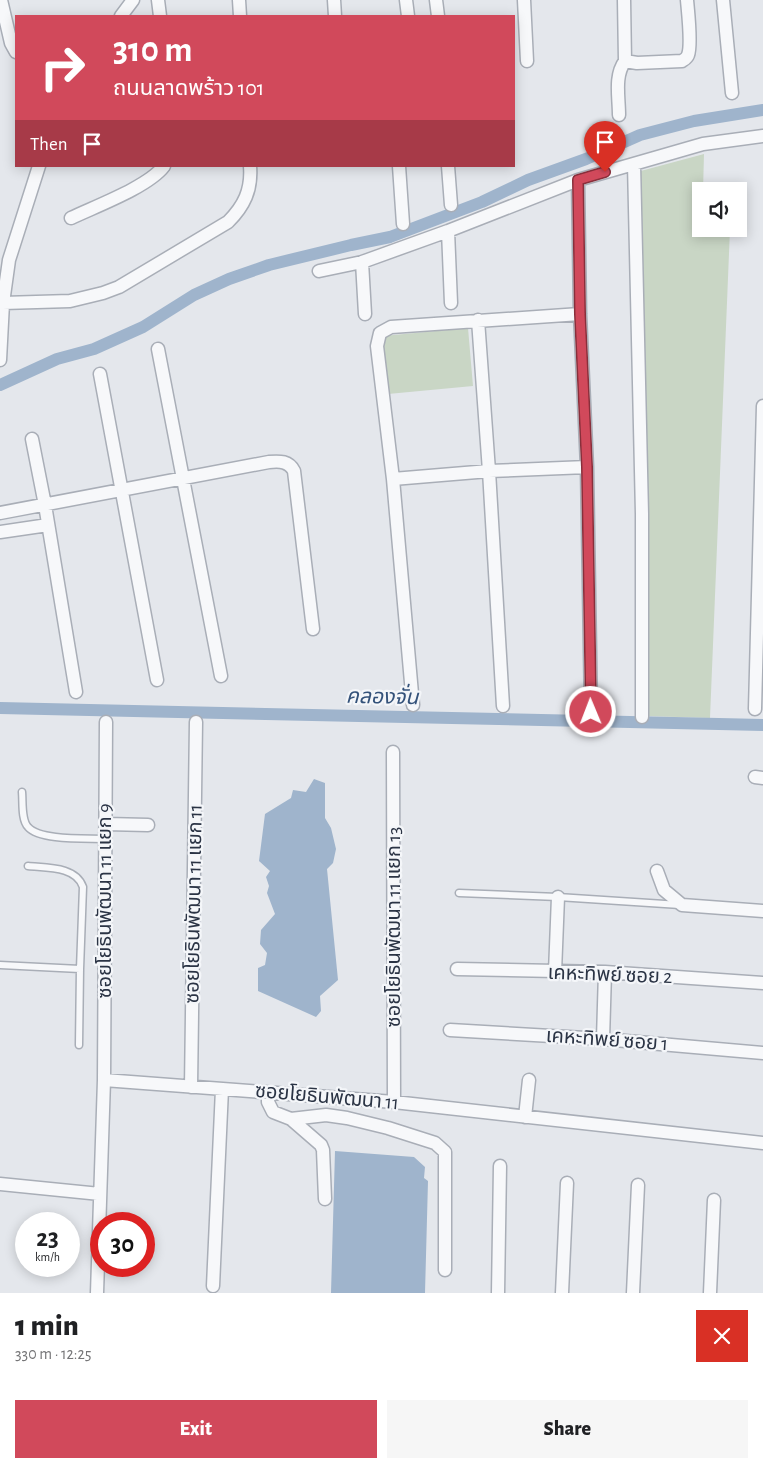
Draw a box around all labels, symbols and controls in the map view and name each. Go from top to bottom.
text: 310 m [113,33,192,68]
icon: right [30,35,95,100]
text: ถนนลาดพร้าว 101 [113,77,264,99]
pin [584,121,626,172]
icon: arrive [591,128,619,156]
icon: arrive [78,130,106,158]
text: Then [30,135,68,154]
map controls [692,182,747,237]
button: sound [692,182,747,237]
water label: คลองจั่น [346,682,419,708]
position arrow [564,685,616,737]
street label: ซอยโยธินพัฒนา 11 แยก 9 [95,803,115,999]
street label: ซอยโยธินพัฒนา 11 แยก 11 [182,804,206,1004]
street label: ซอยโยธินพัฒนา 11 แยก 13 [384,827,404,1027]
street label: เคหะทิพย์ ซอย 2 [547,963,673,987]
street label: เคหะทิพย์ ซอย 1 [545,1026,669,1054]
street label: ซอยโยธินพัฒนา 11 [254,1081,400,1113]
speed limit sign: 30 [90,1212,155,1277]
text: 23 [36,1226,59,1251]
text: km/h [35,1251,60,1263]
button: close [696,1310,748,1362]
text: 1 min [15,1311,79,1341]
text: 330 m · 12:25 [15,1346,91,1362]
button: Exit [15,1400,377,1458]
button: Share [387,1400,748,1458]

